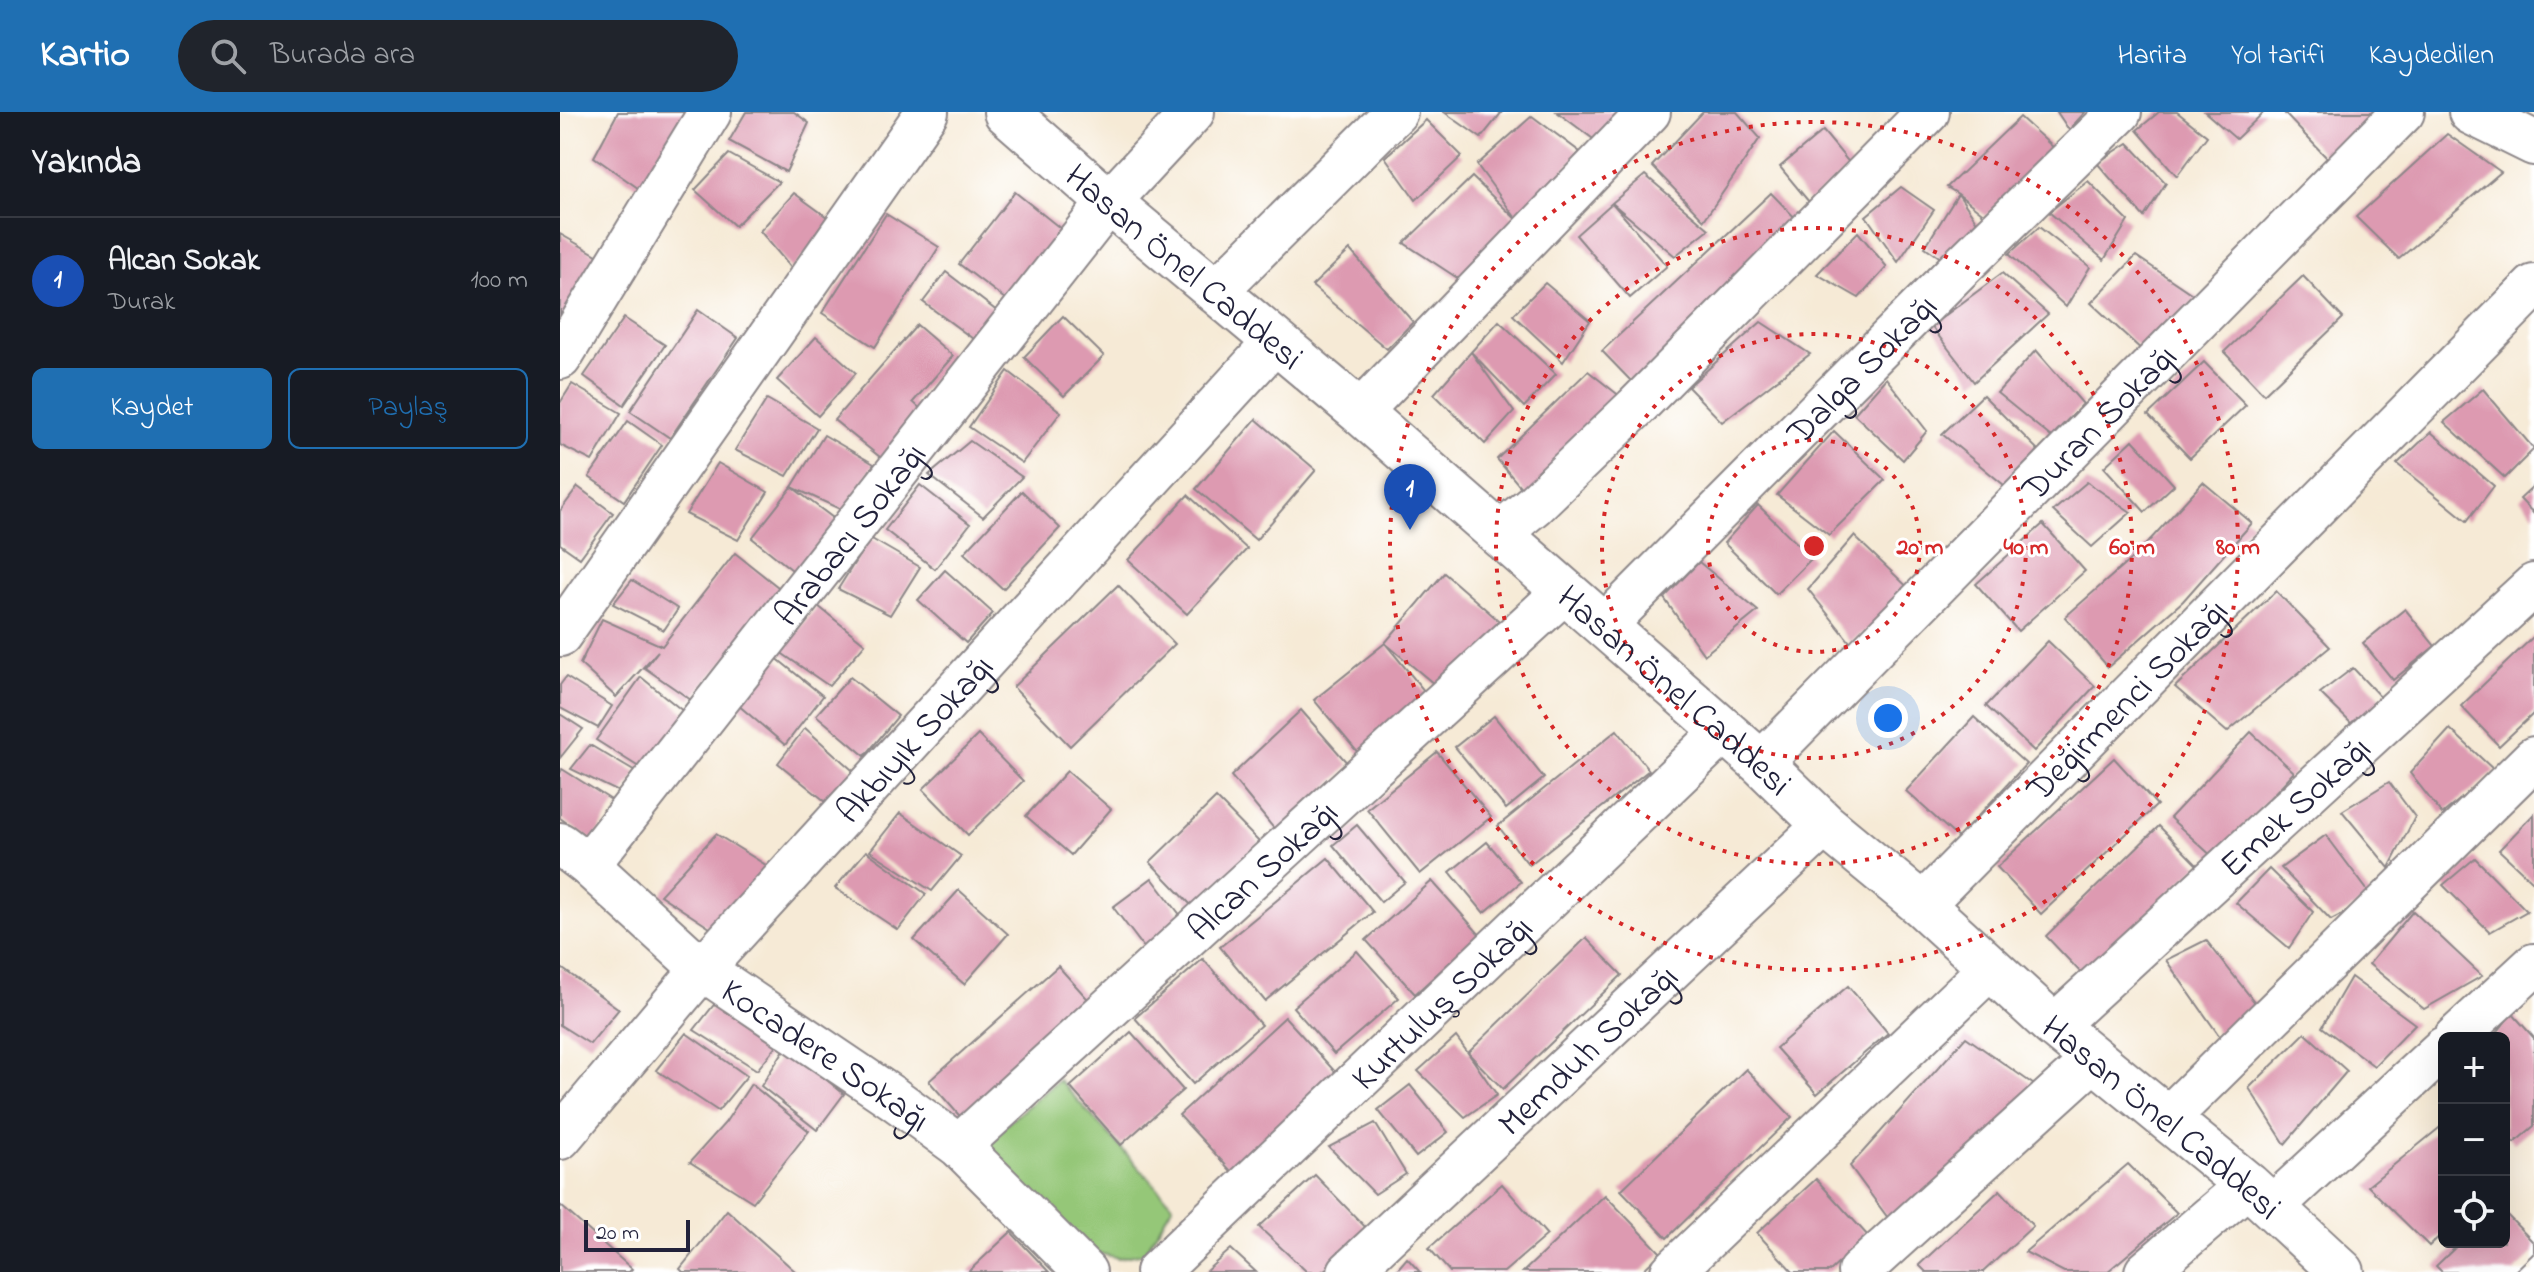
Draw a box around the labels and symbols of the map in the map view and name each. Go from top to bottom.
street label: Hasan Önel Caddesi [1051,153,1314,385]
street label: Dalga Sokağı [1776,283,1951,460]
street label: Duran Sokağı [2010,334,2191,516]
street label: Arabacı Sokağı [763,433,942,639]
pin: 1 [1384,464,1436,530]
text: 20 m [1896,531,1944,566]
text: 40 m [2004,531,2049,566]
text: 60 m [2109,531,2155,566]
text: 80 m [2215,531,2260,566]
centre of rings [1800,532,1828,560]
street label: Hasan Önel Caddesi [1543,574,1802,810]
street label: Değirmenci Sokağı [2015,588,2242,817]
street label: Akbıyık Sokağı [825,644,1008,837]
your location [1868,698,1908,738]
street label: Emek Sokağı [2209,725,2385,892]
street label: Alcan Sokağı [1177,789,1352,956]
street label: Kurtuluş Sokağı [1341,905,1547,1105]
street label: Memduh Sokağı [1487,954,1692,1151]
street label: Kocadere Sokağı [709,967,940,1148]
street label: Hasan Önel Caddesi [2028,1004,2292,1234]
scale bar [584,1216,690,1252]

